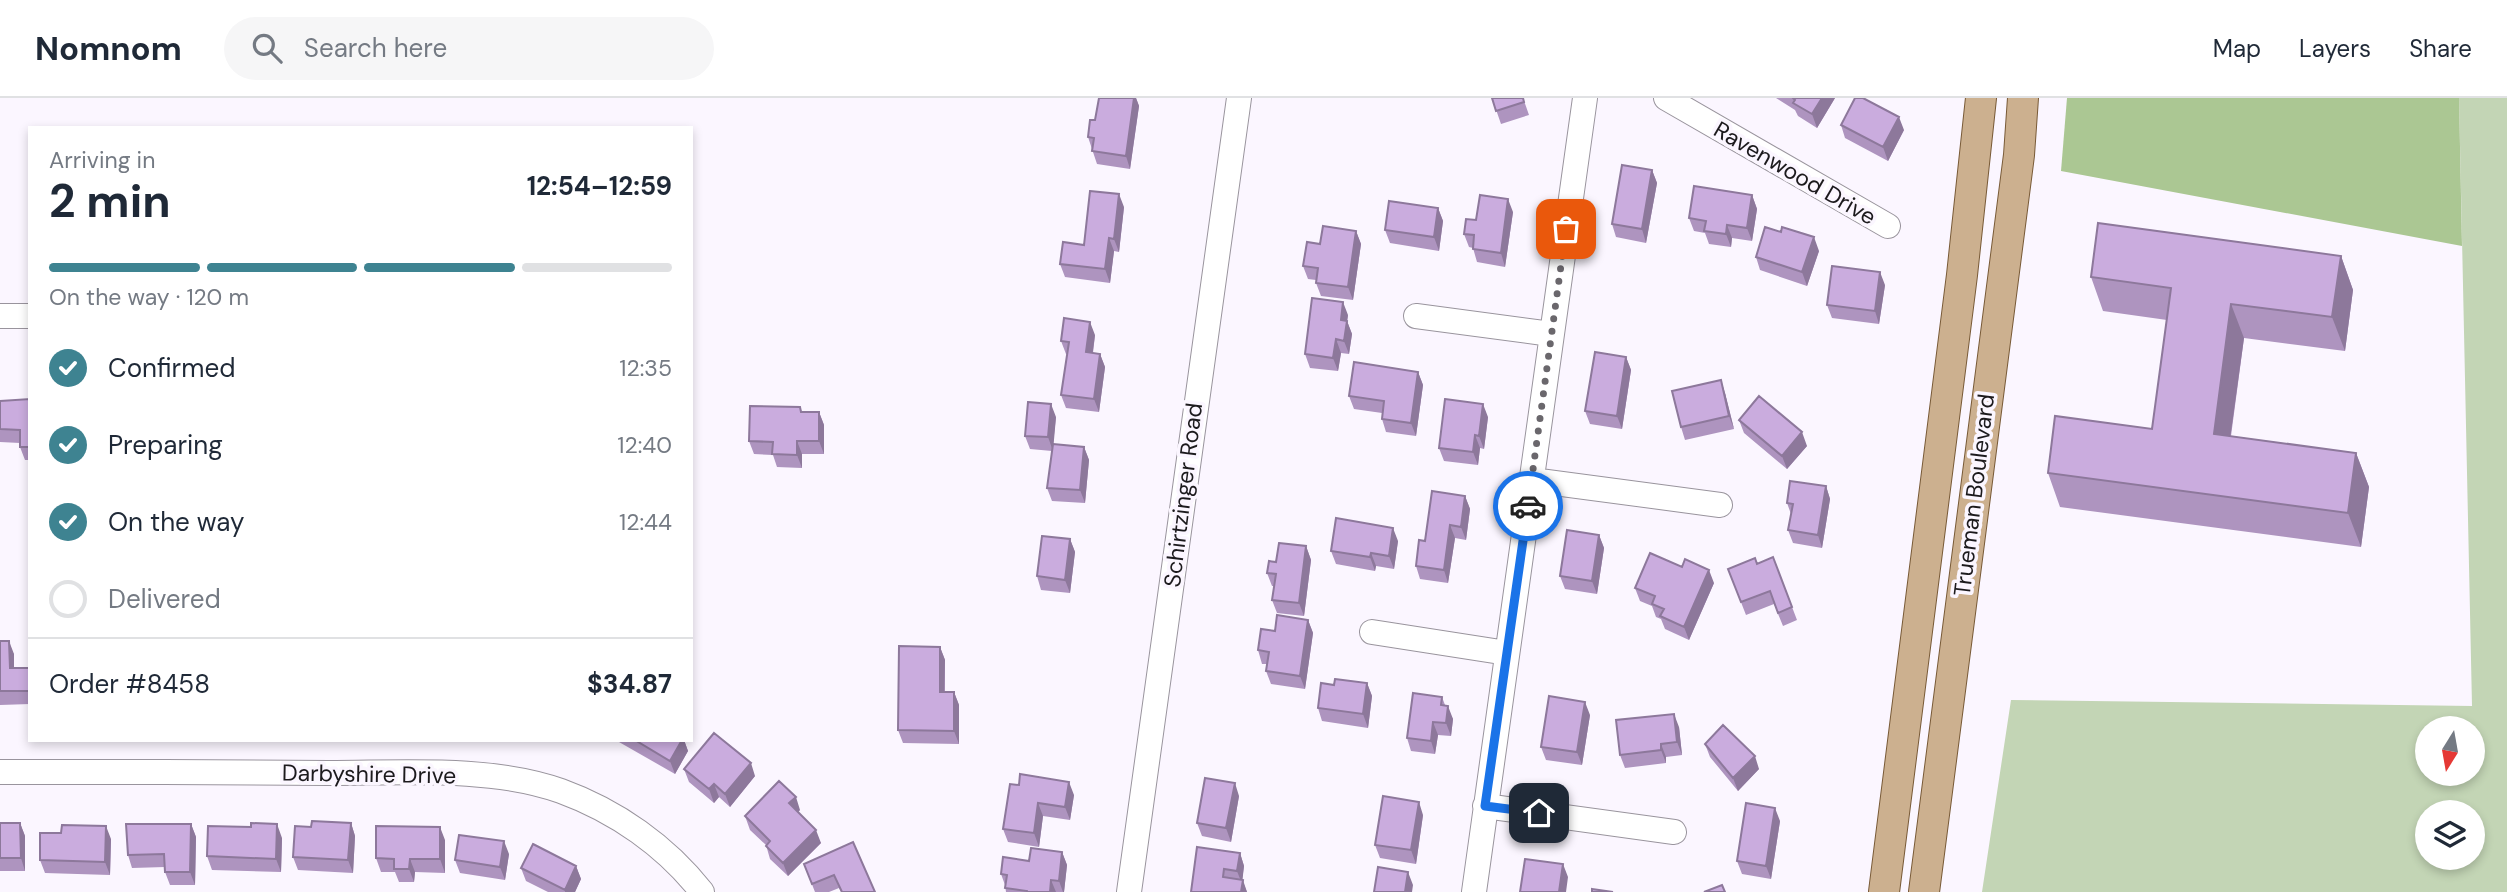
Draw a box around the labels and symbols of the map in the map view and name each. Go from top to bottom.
street label: Ravenwood Drive [1708,114,1882,232]
pin [1536,199,1596,259]
street label: Trueman Boulevard [1947,392,2001,598]
street label: Schirtzinger Road [1157,401,1209,589]
courier [1493,471,1563,541]
north arrow [2415,716,2485,786]
street label: Darbyshire Drive [282,757,456,791]
pin [1509,783,1569,843]

